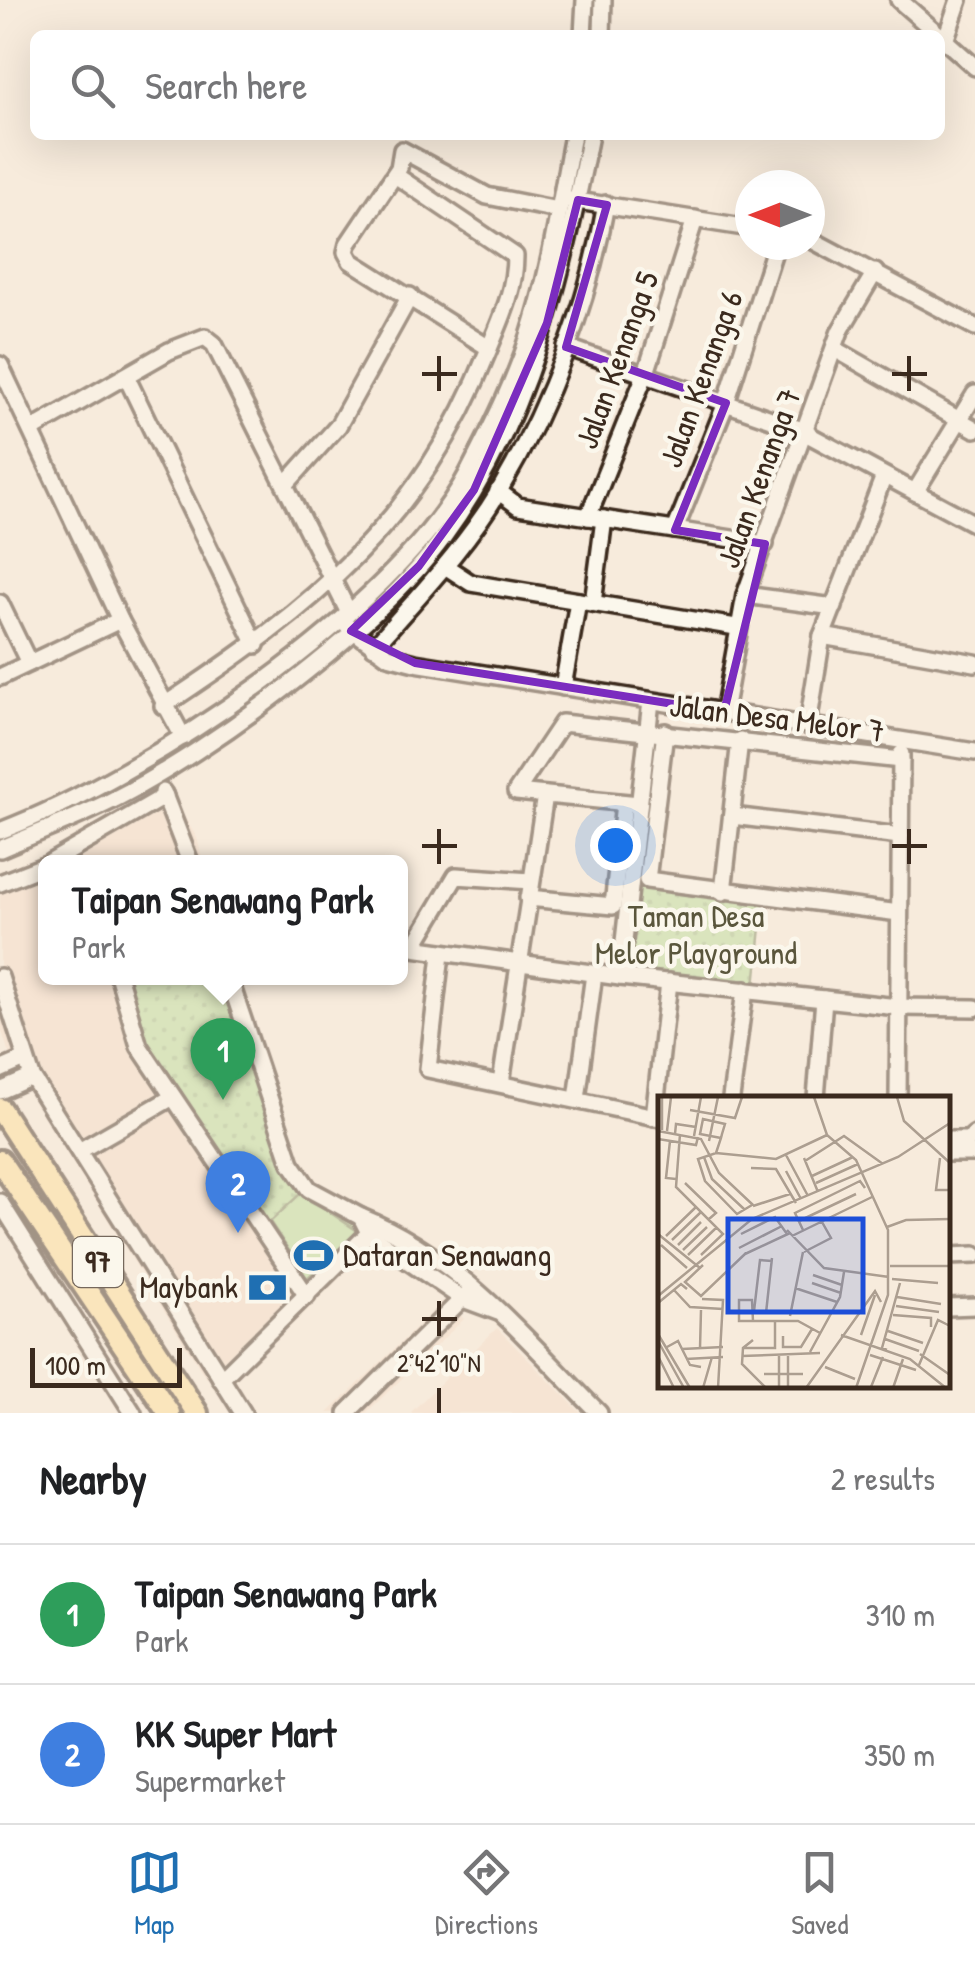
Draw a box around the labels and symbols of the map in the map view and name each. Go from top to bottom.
north arrow [735,170,825,260]
street label: Jalan Kenanga 5 [565,265,669,455]
street label: Jalan Kenanga 6 [649,284,752,473]
street label: Jalan Kenanga 7 [706,382,811,574]
street label: Jalan Desa Melor 7 [667,683,887,752]
your location [590,820,641,871]
park label: Taman Desa Melor Playground [595,894,797,974]
pin: 1 [190,1018,256,1100]
inset map [658,1096,950,1388]
pin: 2 [206,1150,270,1233]
place label: Dataran Senawang [343,1233,551,1276]
sports icon: Dataran Senawang [292,1234,334,1276]
road number: 97 [73,1237,123,1287]
place label: Maybank [139,1265,238,1308]
bank icon: Maybank [247,1266,289,1308]
scale bar [30,1343,182,1388]
text: 2°42'10"N [397,1346,481,1380]

